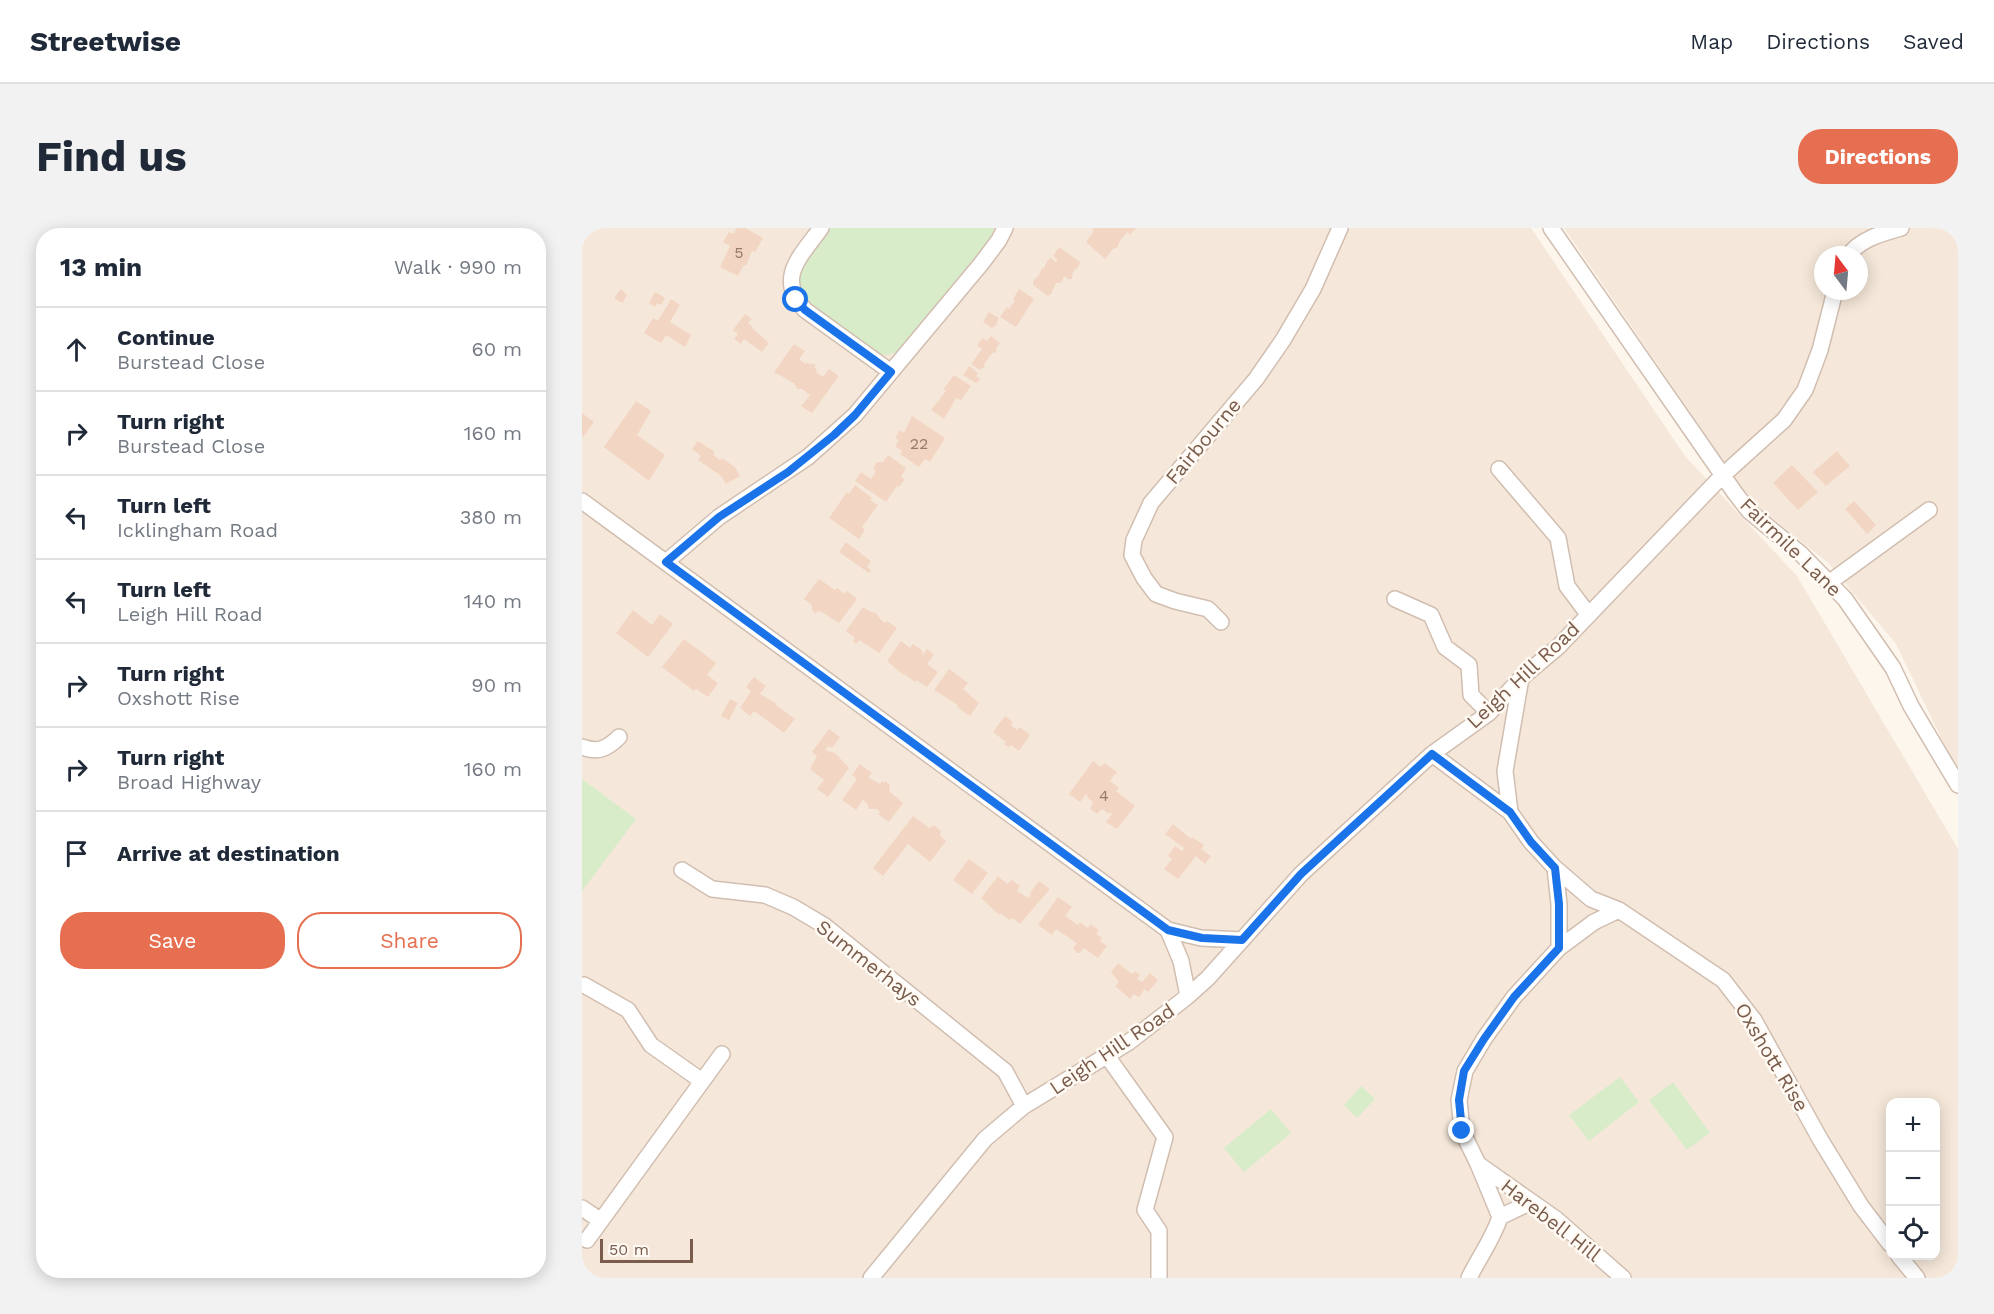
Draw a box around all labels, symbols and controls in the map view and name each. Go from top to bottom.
text: Streetwise [30,25,181,58]
text: Map [1690,29,1733,54]
text: Directions [1766,29,1870,54]
text: Saved [1903,29,1964,54]
button: Directions [1798,129,1958,184]
text: Find us [36,132,187,181]
house number: 5 [734,243,744,262]
north arrow [1814,246,1868,300]
text: 13 min [60,252,142,282]
text: Walk · 990 m [394,255,522,279]
route start [782,286,808,312]
text: Continue [117,325,215,350]
icon: ahead [60,333,93,366]
text: 60 m [472,337,522,361]
text: Burstead Close [117,350,265,374]
street label: Fairbourne [1160,393,1246,489]
text: Turn right [117,409,224,434]
icon: right [60,417,93,450]
text: 160 m [464,421,522,445]
text: Burstead Close [117,434,265,458]
house number: 22 [910,434,928,453]
text: Turn left [117,493,211,518]
street label: Fairmile Lane [1735,493,1847,601]
icon: left [60,501,93,534]
text: 380 m [460,505,522,529]
text: Icklingham Road [117,518,278,542]
text: Turn left [117,577,211,602]
icon: left [60,585,93,618]
text: 140 m [464,589,522,613]
text: Leigh Hill Road [117,602,263,626]
street label: Leigh Hill Road [1462,617,1584,733]
text: Turn right [117,661,224,686]
icon: right [60,669,93,702]
text: 90 m [471,673,522,697]
text: Oxshott Rise [117,686,240,710]
text: Turn right [117,745,224,770]
icon: right [60,753,93,786]
text: 160 m [464,757,522,781]
text: Broad Highway [117,770,261,794]
house number: 4 [1099,786,1109,805]
icon: arrive [60,837,93,870]
text: Arrive at destination [117,841,340,866]
button: Save [60,912,285,969]
button: Share [297,912,522,969]
street label: Summerhays [812,915,926,1011]
street label: Leigh Hill Road [1045,998,1179,1100]
street label: Oxshott Rise [1730,998,1814,1116]
map controls [1886,1098,1940,1260]
button: + [1886,1098,1940,1152]
route end [1448,1117,1474,1143]
button: − [1886,1152,1940,1206]
street label: Harebell Hill [1496,1174,1606,1266]
button: locate [1886,1206,1940,1260]
scale bar [600,1236,693,1264]
text: 50 m [609,1240,649,1259]

